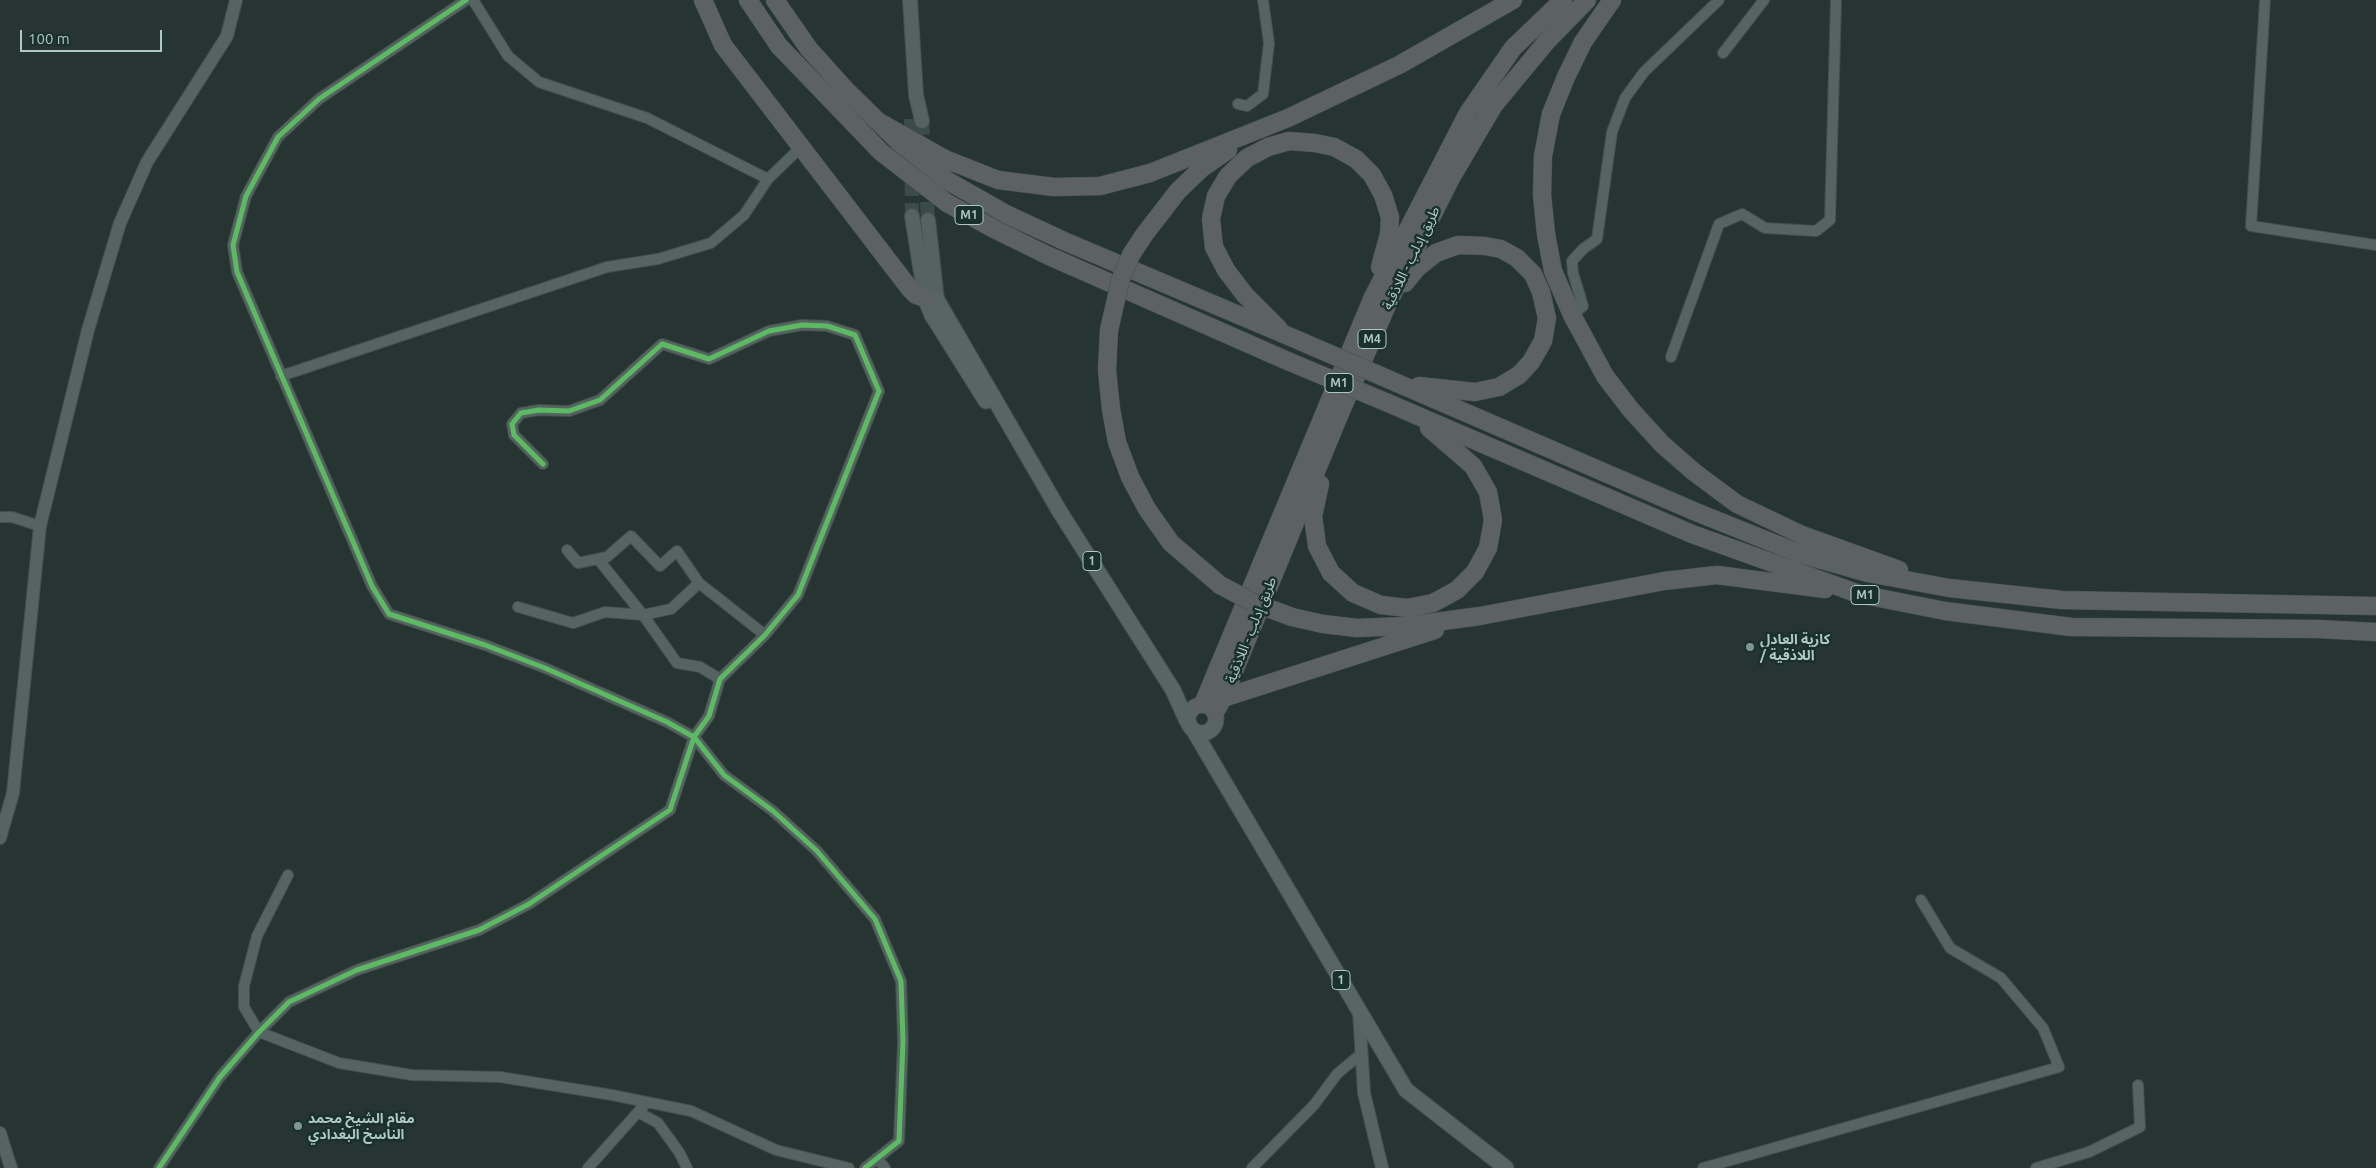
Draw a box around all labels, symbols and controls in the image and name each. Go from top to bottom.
scale bar [22,20,165,52]
text: 100 m [28,30,70,47]
street label: طريق إدلب - اللاذقية [1379,204,1443,312]
road number: M1 [955,206,983,224]
road number: M4 [1358,329,1386,348]
road number: M1 [1325,373,1353,392]
road number: 1 [1083,552,1101,570]
street label: طريق إدلب - اللاذقية [1222,574,1280,686]
road number: M1 [1851,586,1879,604]
place label: كازية العادل / اللاذقية [1760,631,1830,664]
marker: كازية العادل / اللاذقية [1744,641,1756,653]
road number: 1 [1332,970,1350,990]
place label: مقام الشيخ محمد الناسخ البغدادي [308,1110,415,1142]
marker: مقام الشيخ محمد الناسخ البغدادي [292,1120,304,1132]

